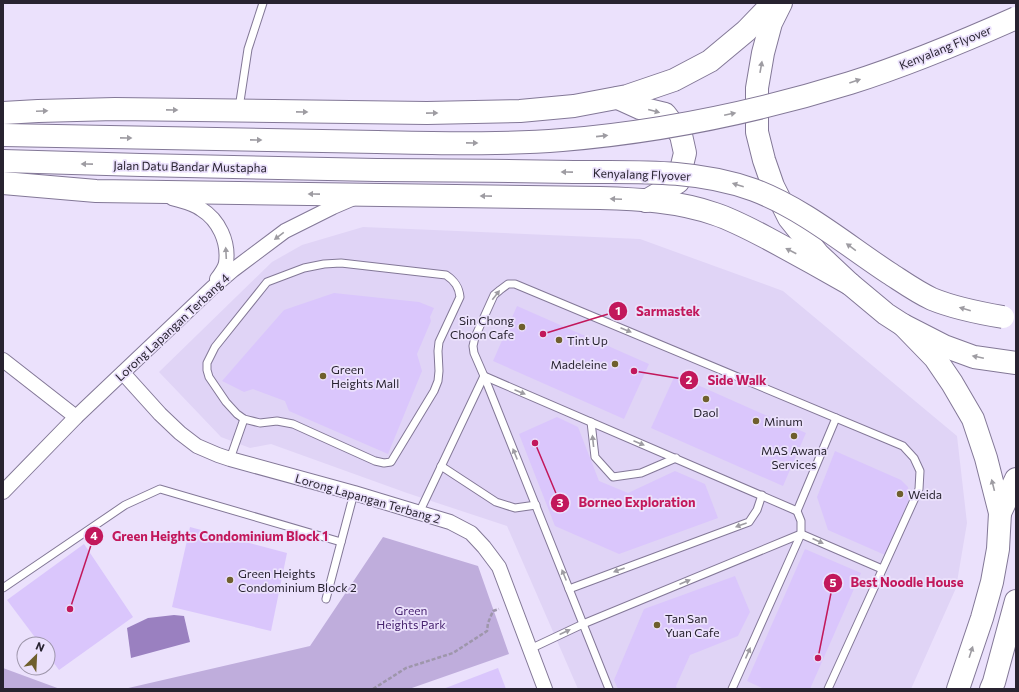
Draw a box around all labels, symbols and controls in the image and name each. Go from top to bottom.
street label: Kenyalang Flyover [897,22,993,72]
one-way arrow [758,61,764,73]
one-way arrow [850,78,862,84]
one-way arrow [36,107,48,114]
one-way arrow [166,107,179,113]
one-way arrow [296,109,309,115]
one-way arrow [648,109,661,115]
one-way arrow [426,110,439,116]
one-way arrow [724,111,736,117]
one-way arrow [596,133,608,139]
one-way arrow [120,134,132,141]
one-way arrow [250,137,263,143]
one-way arrow [466,140,479,146]
street label: Jalan Datu Bandar Mustapha [113,158,267,175]
one-way arrow [81,160,93,167]
street label: Kenyalang Flyover [593,165,691,183]
one-way arrow [560,169,573,175]
one-way arrow [732,182,744,188]
one-way arrow [308,190,320,197]
one-way arrow [479,193,492,199]
one-way arrow [610,195,622,202]
one-way arrow [274,232,284,240]
one-way arrow [846,243,857,251]
one-way arrow [222,247,229,259]
one-way arrow [786,248,797,254]
street label: Lorong Lapangan Terbang 4 [112,270,232,384]
one-way arrow [491,290,500,301]
callout: Sarmastek [608,299,708,324]
text: 1 [615,303,621,317]
text: Sarmastek [636,303,701,319]
one-way arrow [958,306,970,312]
place label: Sin Chong Choon Cafe [450,313,514,341]
marker: Sin Chong Choon Cafe [517,322,527,332]
one-way arrow [620,327,631,333]
place label: Tint Up [567,333,608,347]
marker: Tint Up [554,335,564,345]
one-way arrow [971,353,984,359]
place label: Madeleine [550,357,607,371]
marker: Madeleine [610,359,620,369]
place label: Green Heights Mall [331,362,399,390]
callout: Side Walk [679,368,774,393]
marker: Green Heights Mall [318,371,328,381]
text: 2 [686,372,693,386]
text: Side Walk [707,372,767,388]
one-way arrow [514,388,526,395]
marker: Daol [701,394,711,404]
place label: Daol [693,405,719,419]
place label: Minum [764,414,803,428]
marker: Minum [751,416,761,426]
marker: MAS Awana Services [789,431,799,441]
one-way arrow [590,435,597,447]
one-way arrow [634,440,645,446]
place label: MAS Awana Services [761,443,827,471]
one-way arrow [512,448,518,460]
street label: Lorong Lapangan Terbang 2 [294,471,443,526]
one-way arrow [990,479,996,491]
place label: Weida [908,487,942,501]
marker: Weida [895,489,905,499]
callout: Borneo Exploration [550,490,703,515]
text: Borneo Exploration [579,494,695,510]
text: 3 [557,495,564,509]
one-way arrow [734,523,746,529]
callout: Green Heights Condominium Block 1 [84,524,336,549]
text: 4 [90,528,98,542]
text: Green Heights Condominium Block 1 [112,528,328,544]
one-way arrow [812,538,824,545]
place label: Green Heights Condominium Block 2 [238,566,357,594]
one-way arrow [560,568,566,580]
one-way arrow [612,568,624,574]
callout: Best Noodle House [823,570,972,595]
text: Best Noodle House [851,574,964,590]
marker: Green Heights Condominium Block 2 [225,575,235,585]
text: 5 [830,575,837,589]
one-way arrow [680,578,692,584]
park label: Green Heights Park [376,603,446,631]
place label: Tan San Yuan Cafe [665,611,720,639]
marker: Tan San Yuan Cafe [652,620,662,630]
one-way arrow [560,629,571,635]
north arrow [16,636,56,676]
text: N [34,639,47,654]
one-way arrow [968,646,974,658]
one-way arrow [745,648,751,659]

